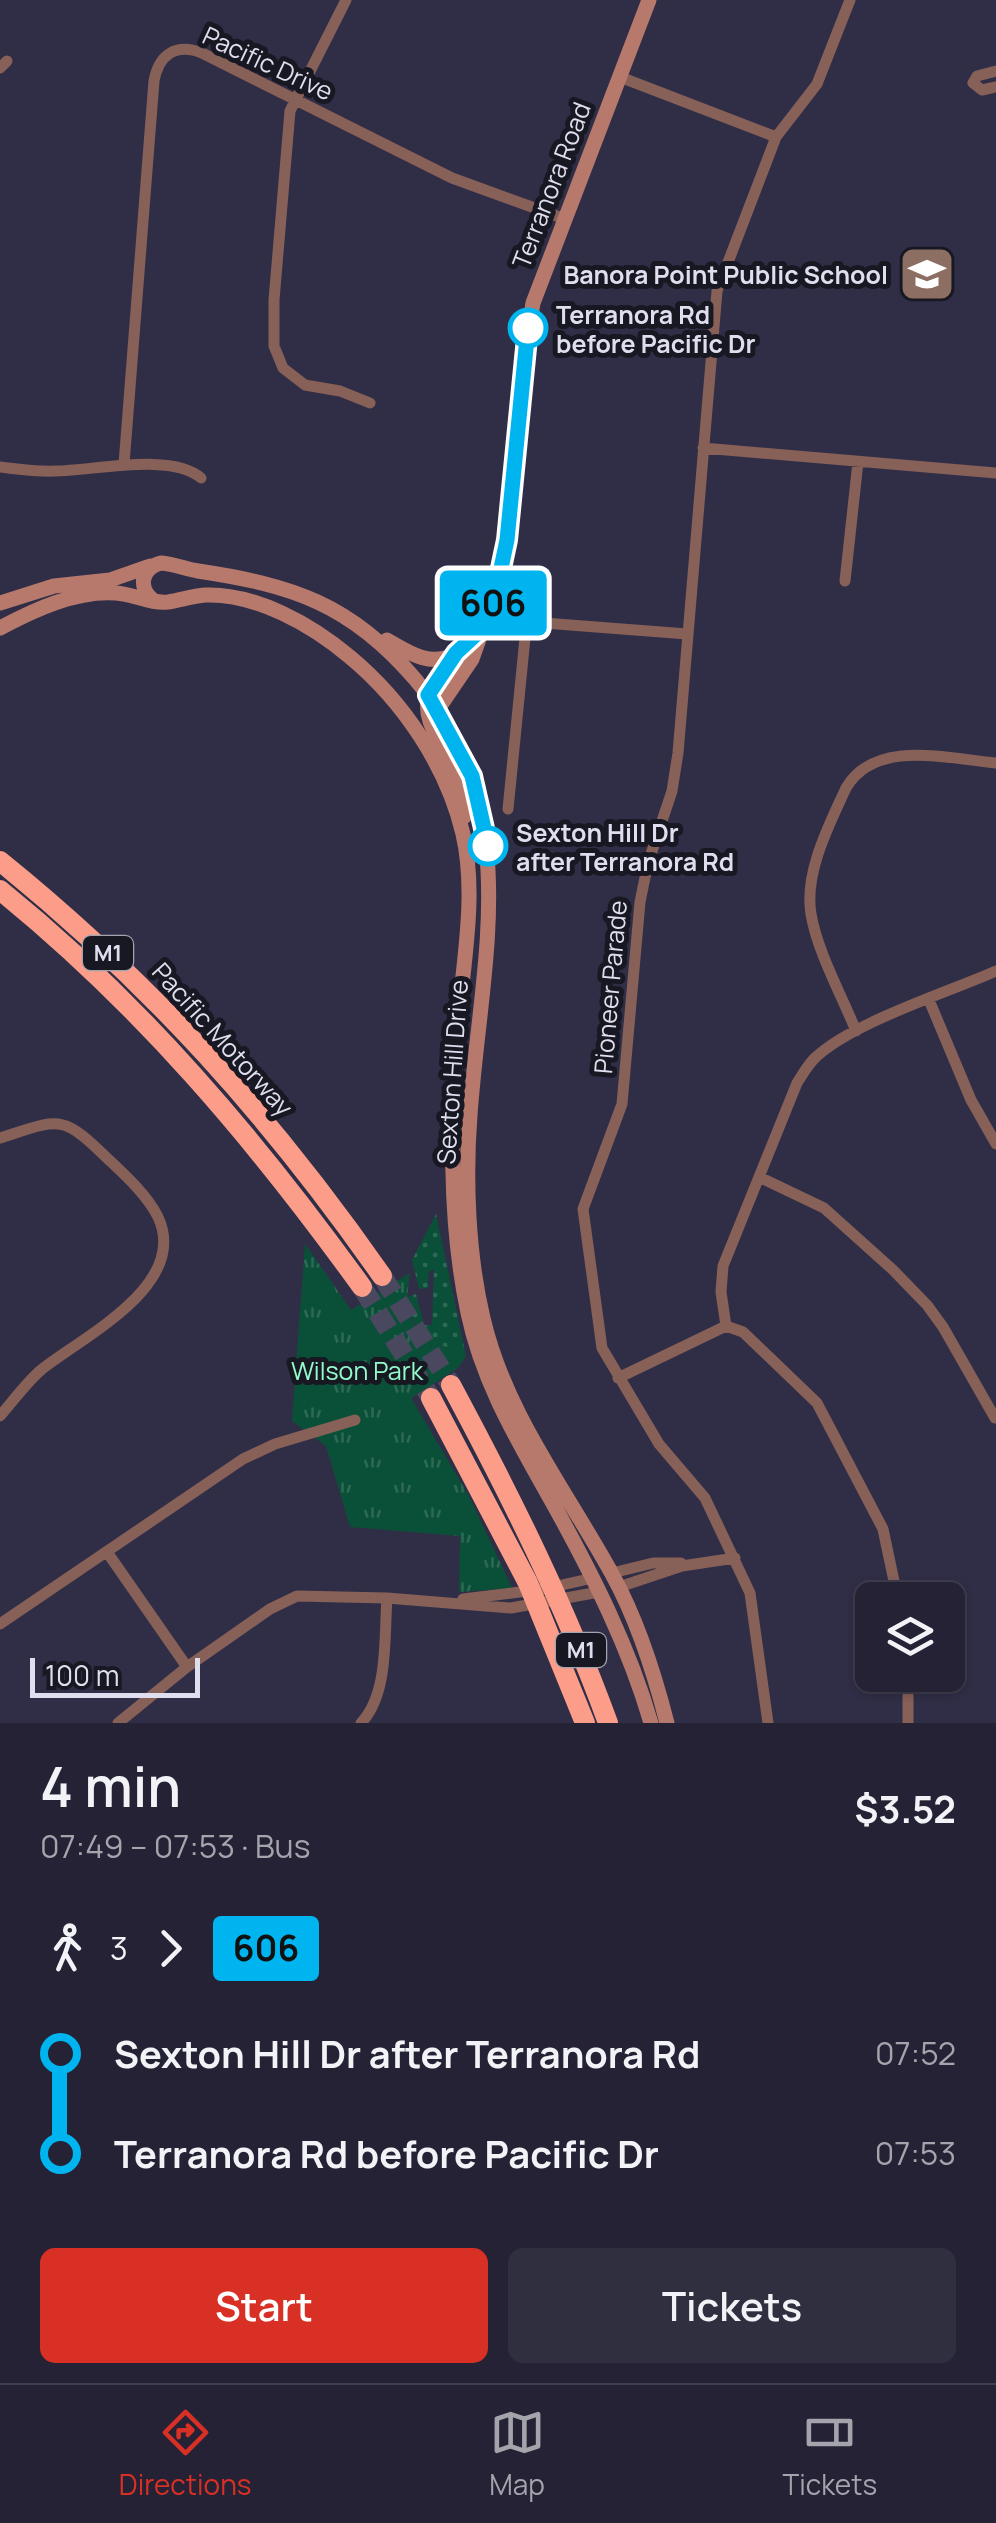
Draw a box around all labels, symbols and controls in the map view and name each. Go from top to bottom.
street label: Pacific Drive [197,18,339,108]
street label: Terranora Road [503,97,599,273]
school or university icon: Banora Point Public School [897,244,957,304]
place label: Banora Point Public School [563,257,888,292]
place label: Terranora Rd before Pacific Dr [556,297,755,361]
marker: Terranora Rd before Pacific Dr [509,309,547,347]
line badge: 606 [436,570,550,636]
text: 606 [460,579,526,627]
place label: Sexton Hill Dr after Terranora Rd [516,815,734,879]
marker: Sexton Hill Dr after Terranora Rd [469,827,507,865]
street label: Pioneer Parade [585,899,635,1075]
road number: M1 [83,936,133,970]
street label: Pacific Motorway [145,955,301,1123]
street label: Sexton Hill Drive [428,979,476,1165]
park label: Wilson Park [291,1353,424,1388]
map controls [855,1582,965,1692]
button: layers [855,1582,965,1692]
road number: M1 [556,1633,606,1667]
scale bar [30,1653,200,1698]
text: 100 m [45,1656,119,1694]
text: 4 min [40,1748,181,1824]
text: $3.52 [855,1782,956,1834]
text: 07:49 – 07:53 · Bus [40,1824,310,1868]
icon: walk [40,1921,95,1976]
icon: forward [143,1921,198,1976]
text: 606 [233,1924,299,1972]
text: 3 [110,1926,128,1970]
text: Sexton Hill Dr after Terranora Rd [114,2027,700,2079]
text: 07:52 [875,2031,956,2075]
text: Terranora Rd before Pacific Dr [114,2127,659,2179]
text: 07:53 [875,2131,956,2175]
button: Start [40,2248,488,2363]
button: Tickets [508,2248,956,2363]
tab: Directions [119,2405,252,2503]
tab: Map [489,2405,545,2503]
tab: Tickets [783,2405,877,2503]

